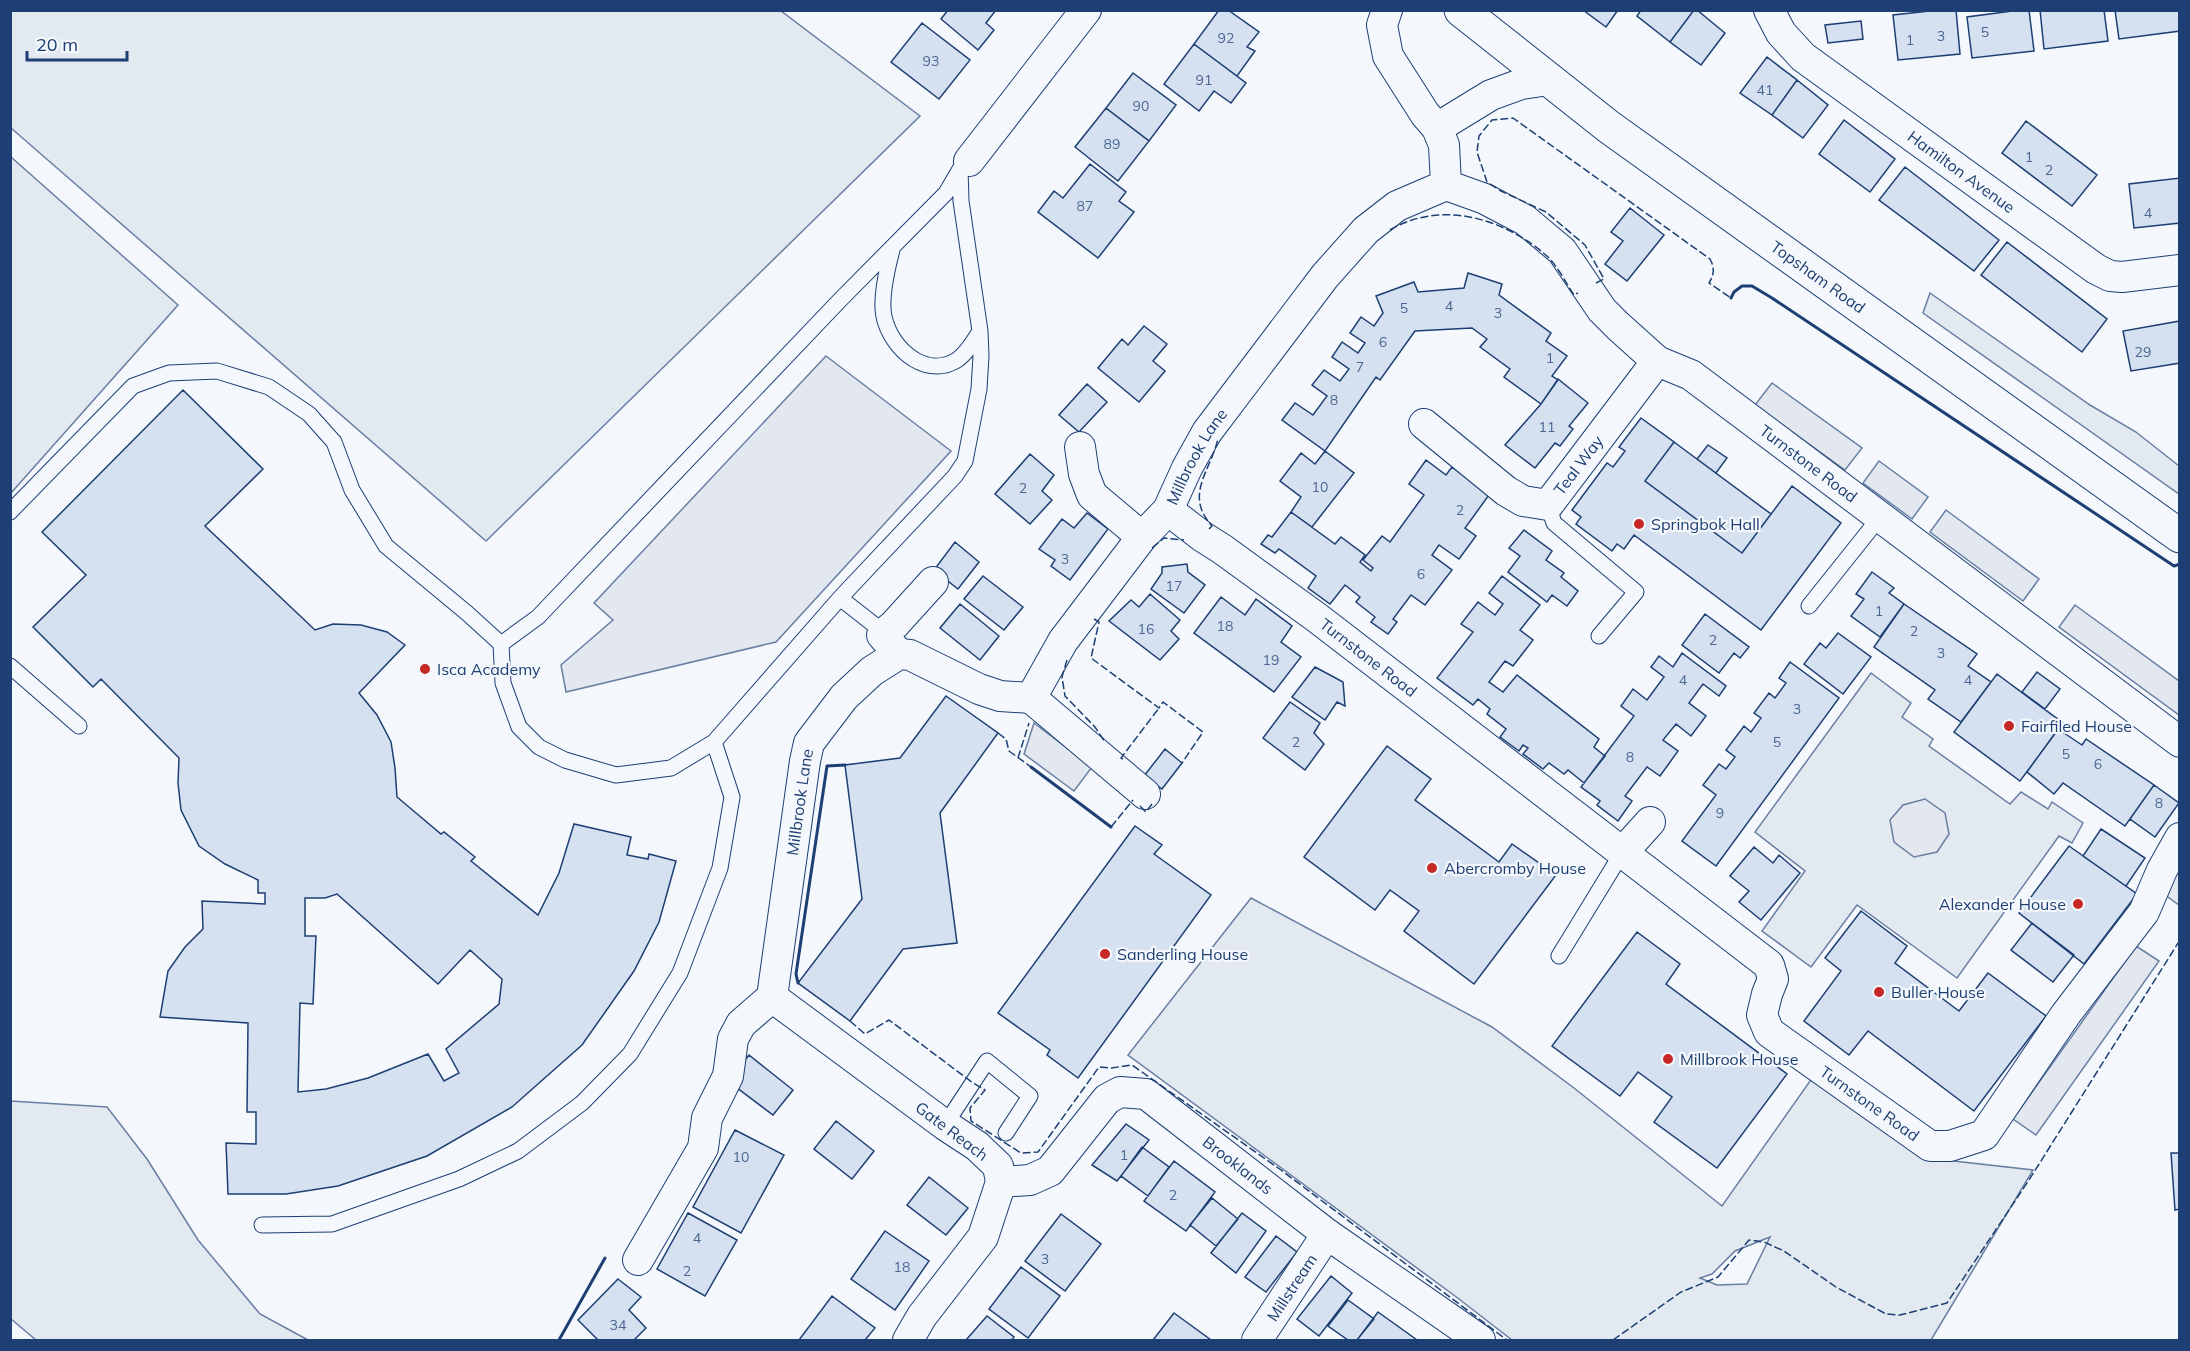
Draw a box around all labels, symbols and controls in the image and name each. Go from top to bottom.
house number: 5 [1981,23,1989,41]
scale bar [27,24,128,62]
house number: 3 [1937,27,1945,45]
house number: 92 [1218,29,1234,47]
house number: 1 [1906,31,1914,49]
text: 20 m [36,33,78,56]
house number: 93 [923,52,939,70]
house number: 91 [1196,71,1212,89]
house number: 41 [1757,81,1773,99]
house number: 90 [1133,97,1149,115]
street label: Hamilton Avenue [1904,126,2019,217]
house number: 89 [1104,135,1120,153]
house number: 1 [2025,148,2033,166]
house number: 2 [2045,161,2053,179]
house number: 87 [1077,197,1093,215]
house number: 4 [2144,204,2153,222]
street label: Topsham Road [1767,236,1869,317]
house number: 4 [1445,297,1454,315]
house number: 5 [1400,299,1408,317]
house number: 3 [1494,304,1502,322]
house number: 6 [1379,333,1387,351]
house number: 29 [2135,343,2151,361]
house number: 1 [1546,349,1554,367]
house number: 7 [1356,358,1364,376]
house number: 8 [1330,391,1338,409]
street label: Millbrook Lane [1162,404,1231,508]
house number: 11 [1539,418,1555,436]
street label: Turnstone Road [1756,420,1861,506]
street label: Teal Way [1549,431,1608,499]
house number: 10 [1312,478,1328,496]
house number: 2 [1019,479,1027,497]
house number: 2 [1456,501,1464,519]
place label: Springbok Hall [1651,514,1760,534]
marker: Springbok Hall [1632,517,1646,531]
house number: 3 [1061,550,1069,568]
house number: 6 [1417,565,1425,583]
house number: 17 [1166,577,1182,595]
house number: 1 [1875,602,1883,620]
street label: Turnstone Road [1316,614,1421,701]
house number: 18 [1217,617,1233,635]
house number: 16 [1138,620,1154,638]
house number: 2 [1910,622,1918,640]
house number: 2 [1709,631,1717,649]
house number: 3 [1937,644,1945,662]
house number: 19 [1263,651,1279,669]
place label: Isca Academy [437,659,541,679]
marker: Isca Academy [418,662,432,676]
house number: 4 [1679,671,1688,689]
house number: 4 [1964,671,1973,689]
house number: 3 [1793,700,1801,718]
place label: Fairfiled House [2021,716,2132,736]
marker: Fairfiled House [2002,719,2016,733]
house number: 2 [1292,733,1300,751]
house number: 5 [1773,733,1781,751]
house number: 5 [2062,745,2070,763]
street label: Millbrook Lane [782,747,817,857]
house number: 8 [1626,748,1634,766]
house number: 6 [2094,755,2102,773]
house number: 8 [2155,794,2163,812]
house number: 9 [1716,804,1724,822]
place label: Abercromby House [1444,858,1586,878]
marker: Abercromby House [1425,861,1439,875]
place label: Alexander House [1939,894,2066,914]
marker: Alexander House [2071,897,2085,911]
place label: Sanderling House [1117,944,1248,964]
marker: Sanderling House [1098,947,1112,961]
place label: Buller House [1891,982,1985,1002]
marker: Buller House [1872,985,1886,999]
place label: Millbrook House [1680,1049,1798,1069]
marker: Millbrook House [1661,1052,1675,1066]
street label: Turnstone Road [1816,1061,1923,1145]
street label: Gate Reach [912,1097,992,1165]
street label: Brooklands [1199,1132,1277,1199]
house number: 1 [1120,1146,1128,1164]
house number: 10 [733,1148,749,1166]
house number: 2 [1169,1186,1177,1204]
house number: 4 [693,1229,702,1247]
house number: 3 [1041,1250,1049,1268]
street label: Millstream [1262,1250,1321,1325]
house number: 18 [894,1258,910,1276]
house number: 2 [683,1262,691,1280]
house number: 34 [610,1316,627,1334]

